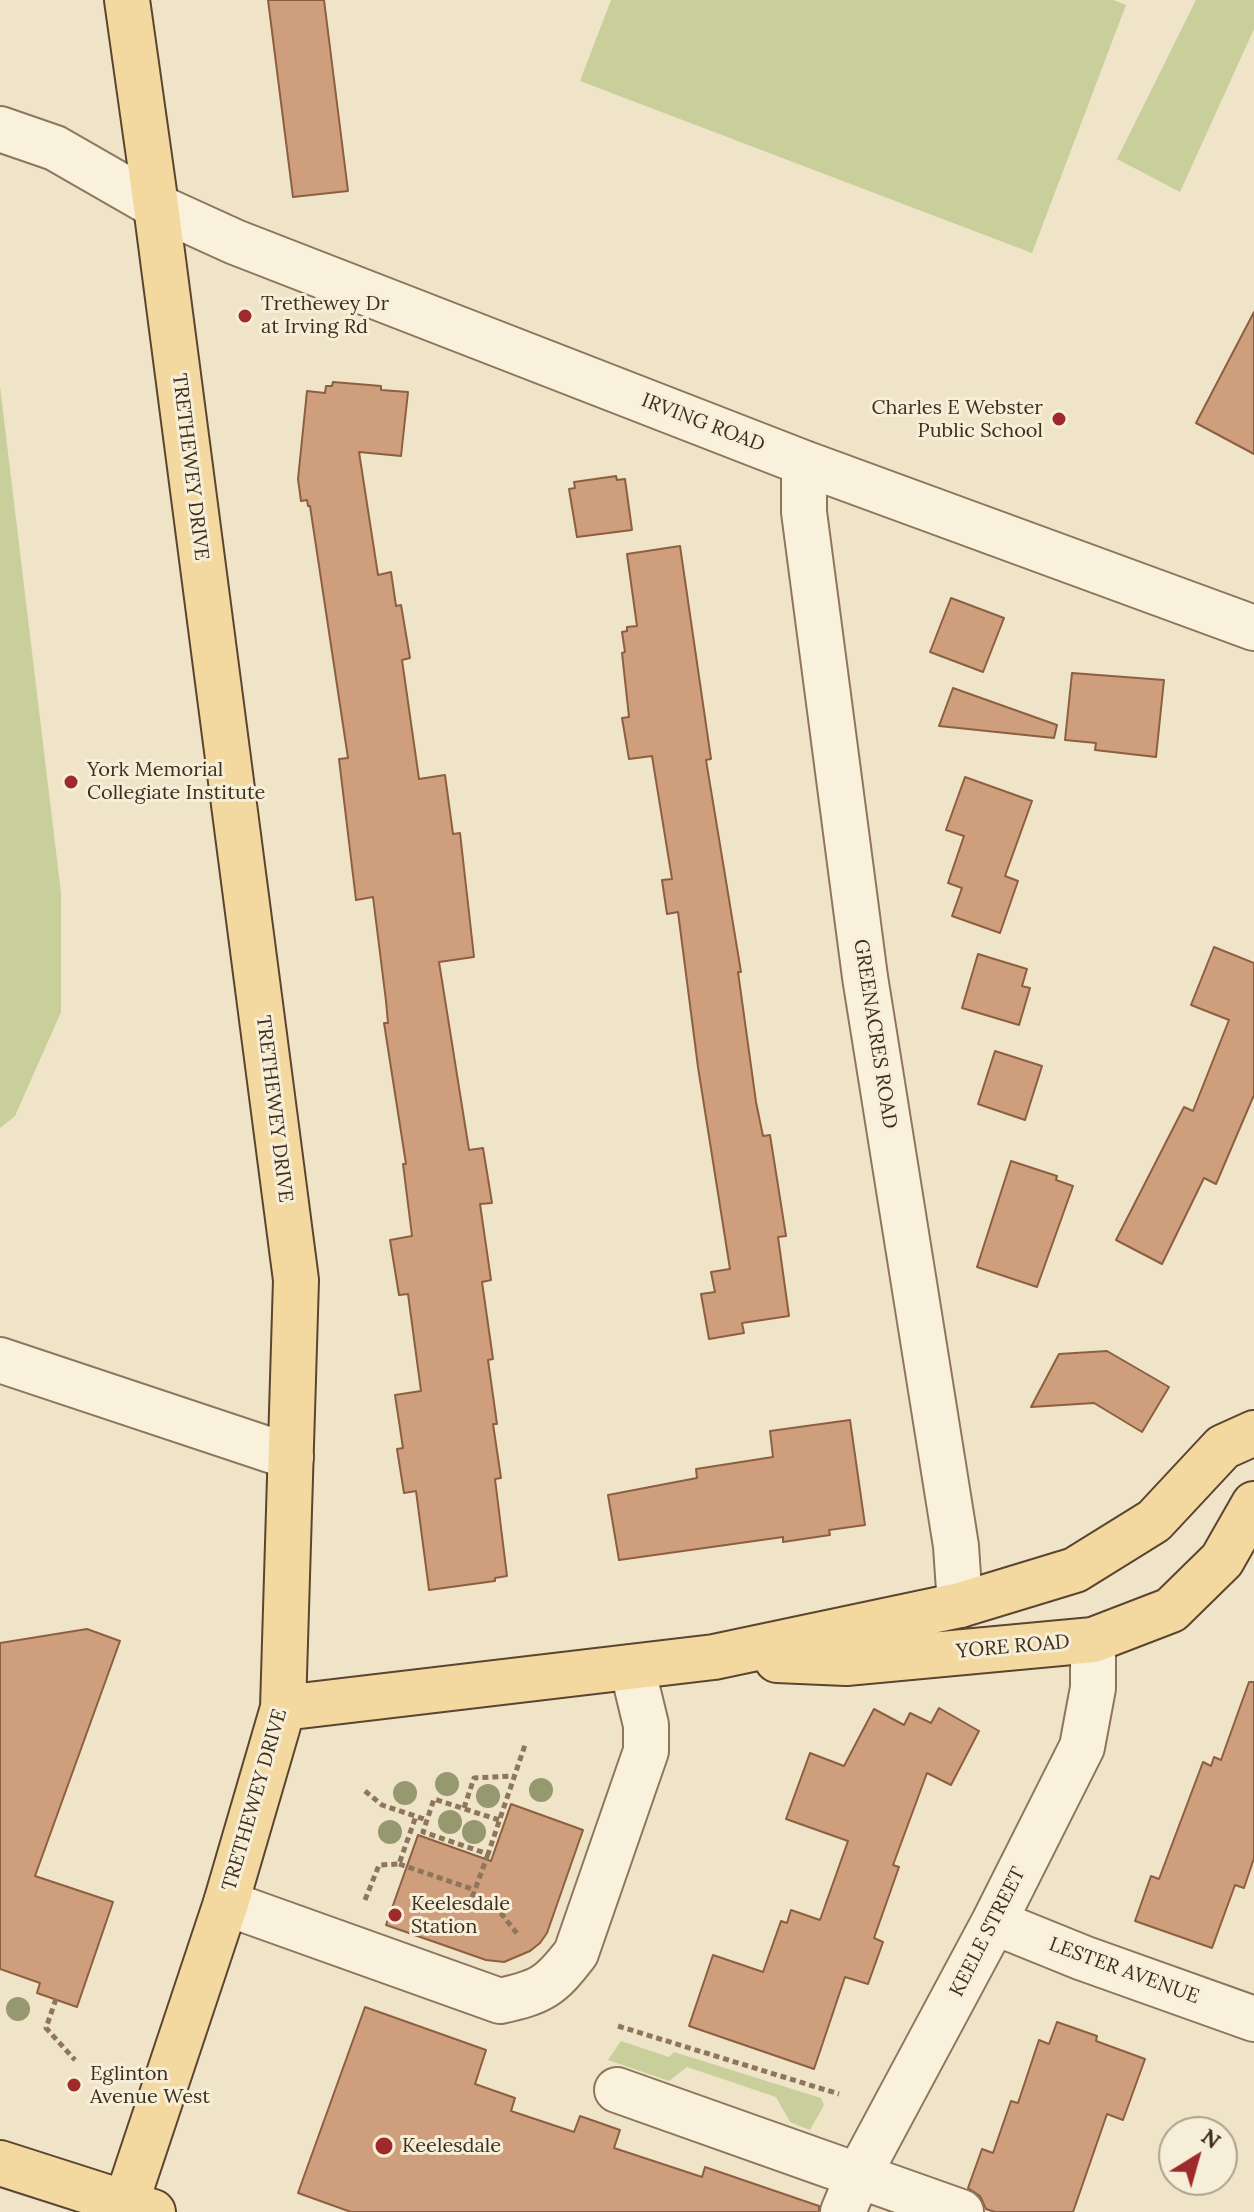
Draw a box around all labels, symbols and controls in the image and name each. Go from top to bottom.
place label: Trethewey Dr at Irving Rd [261,292,389,339]
marker: Trethewey Dr at Irving Rd [236,307,254,325]
street label: TRETHEWEY DRIVE [167,372,213,562]
street label: IRVING ROAD [638,388,768,458]
place label: Charles E Webster Public School [872,396,1043,443]
marker: Charles E Webster Public School [1050,410,1068,428]
place label: York Memorial Collegiate Institute [87,758,265,805]
marker: York Memorial Collegiate Institute [62,773,80,791]
street label: GREENACRES ROAD [848,938,902,1130]
street label: TRETHEWEY DRIVE [251,1014,297,1204]
street label: YORE ROAD [955,1630,1071,1664]
street label: TRETHEWEY DRIVE [218,1706,292,1894]
street label: KEELE STREET [945,1863,1031,2001]
place label: Keelesdale Station [411,1892,510,1939]
marker: Keelesdale Station [386,1906,404,1924]
street label: LESTER AVENUE [1045,1933,1203,2009]
place label: Eglinton Avenue West [90,2062,210,2109]
marker: Eglinton Avenue West [65,2076,83,2094]
north arrow [1158,2116,1238,2196]
text: N [1196,2122,1226,2155]
place label: Keelesdale [402,2134,501,2158]
marker: Keelesdale [373,2135,395,2157]

